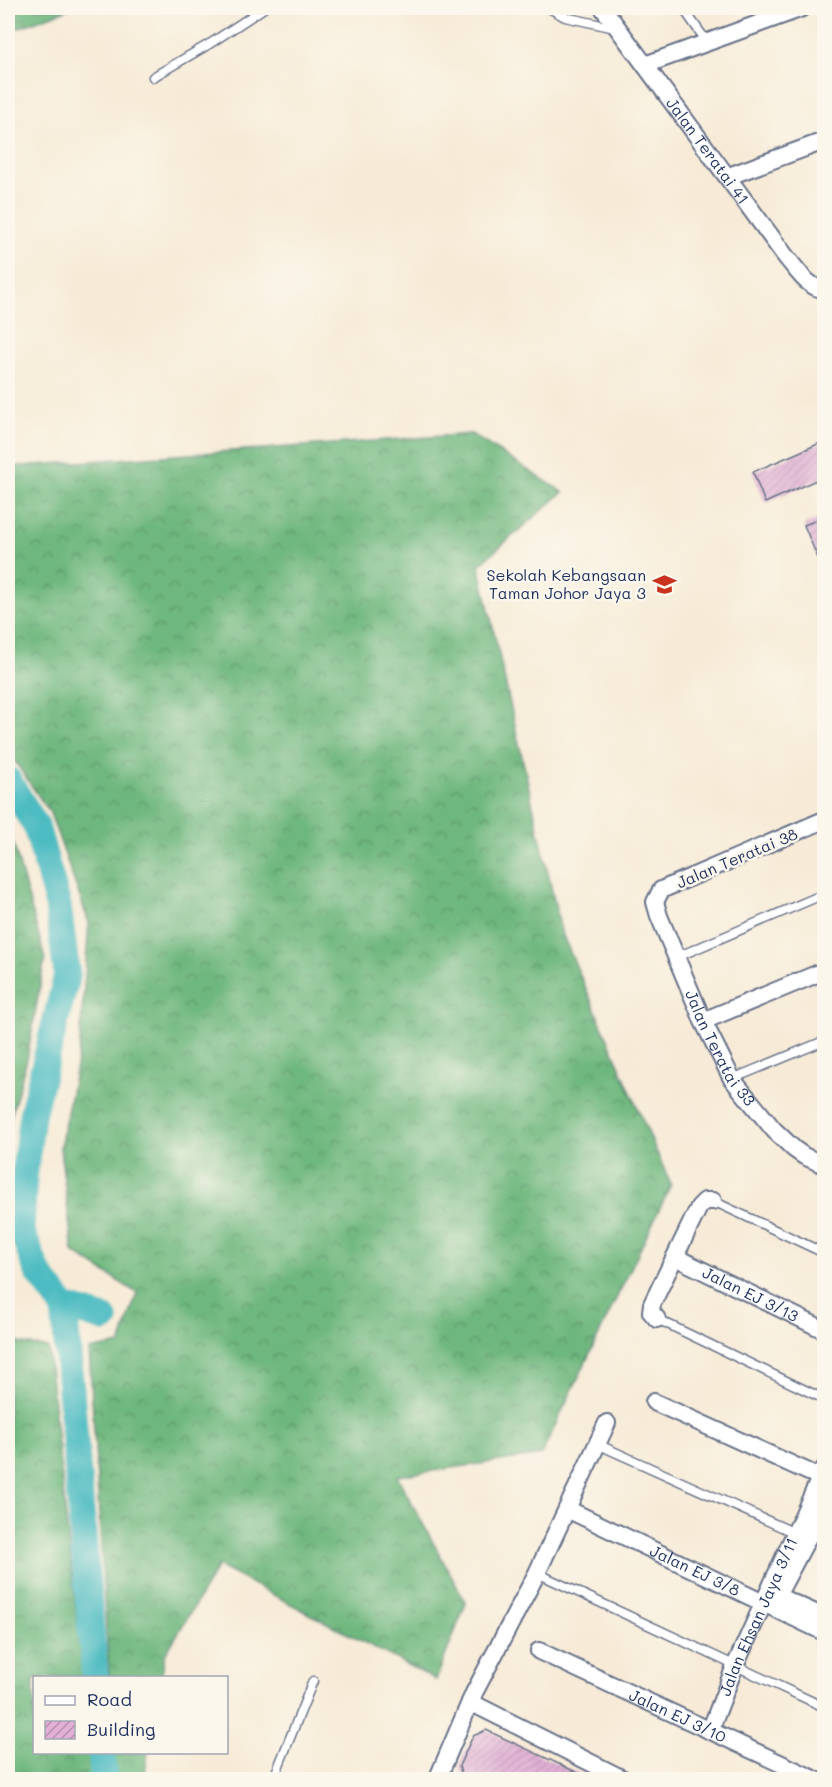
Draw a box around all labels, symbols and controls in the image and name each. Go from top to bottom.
street label: Jalan Teratai 41 [662,93,754,208]
place label: Sekolah Kebangsaan Taman Johor Jaya 3 [486,564,646,603]
school or university icon: Sekolah Kebangsaan Taman Johor Jaya 3 [651,571,677,597]
street label: Jalan Teratai 38 [673,822,801,893]
street label: Jalan Teratai 33 [681,986,761,1110]
street label: Jalan EJ 3/13 [699,1261,802,1326]
street label: Jalan Ehsan Jaya 3/11 [714,1534,802,1699]
street label: Jalan EJ 3/8 [647,1539,744,1600]
legend [33,1676,228,1754]
street label: Jalan EJ 3/10 [626,1684,730,1747]
text: Road [87,1687,132,1711]
text: Building [87,1717,155,1741]

